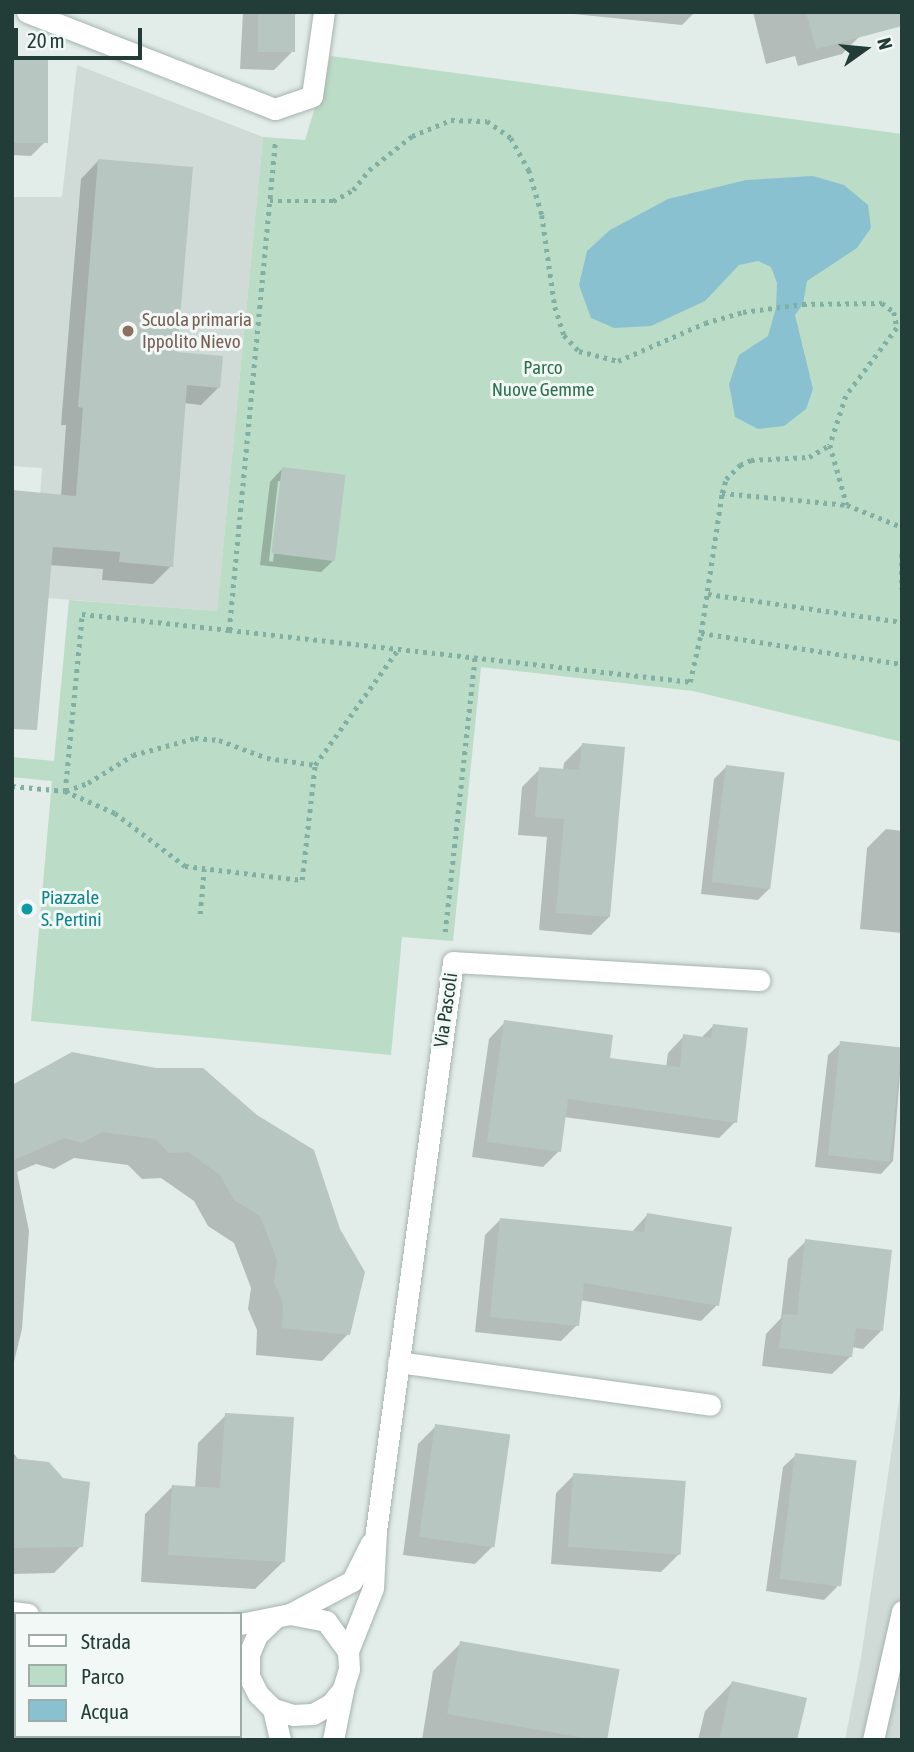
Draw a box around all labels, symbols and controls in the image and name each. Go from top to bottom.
scale bar [18,14,145,58]
north arrow [830,14,900,84]
text: 20 m [27,28,65,52]
text: N [873,35,897,52]
place label: Scuola primaria Ippolito Nievo [142,309,252,353]
marker: Scuola primaria Ippolito Nievo [120,323,136,339]
park label: Parco Nuove Gemme [492,357,594,401]
place label: Piazzale S. Pertini [41,887,102,931]
marker: Piazzale S. Pertini [19,901,35,917]
street label: Via Pascoli [429,971,463,1049]
legend [14,1612,242,1738]
text: Strada [81,1629,131,1653]
text: Parco [81,1664,124,1688]
text: Acqua [81,1699,129,1723]

